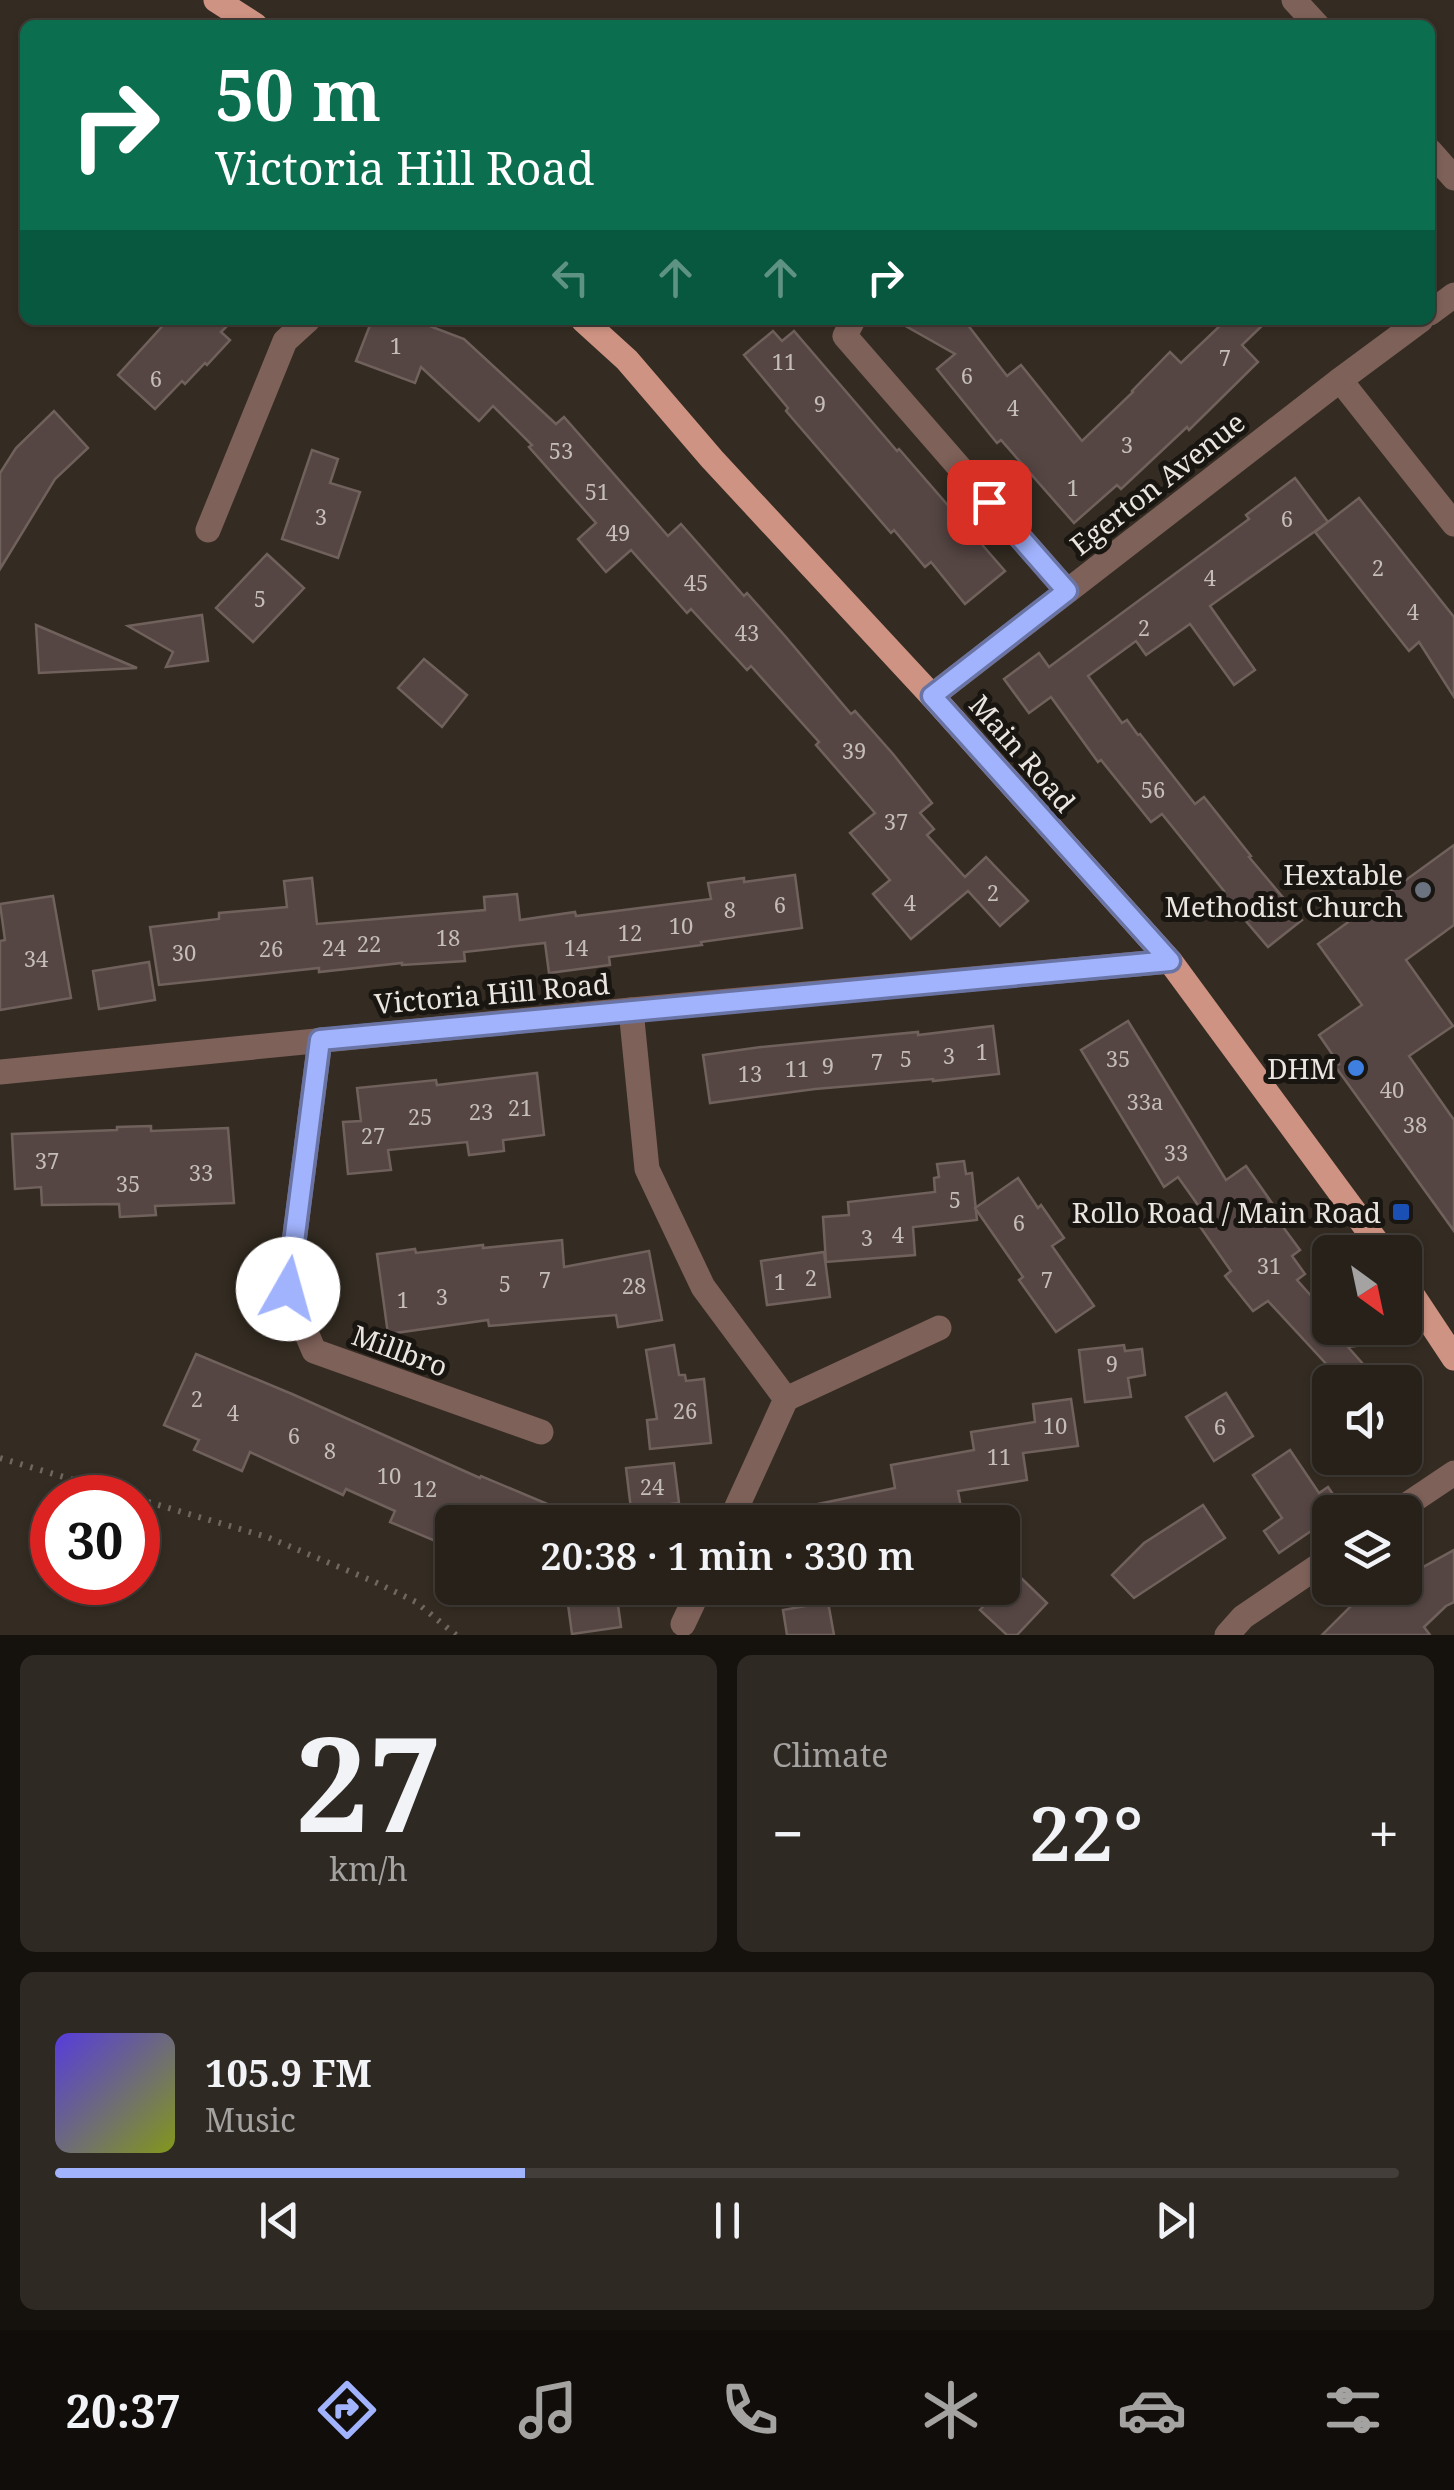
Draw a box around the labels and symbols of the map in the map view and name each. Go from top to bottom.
house number: 1 [390,330,402,360]
house number: 7 [1219,342,1231,372]
house number: 11 [772,346,796,376]
house number: 6 [961,360,973,390]
house number: 6 [150,363,162,393]
house number: 9 [814,388,826,418]
house number: 4 [1007,392,1019,422]
street label: Egerton Avenue [1062,403,1252,563]
house number: 3 [1121,429,1133,459]
house number: 53 [549,435,573,465]
pin [947,460,1032,545]
house number: 1 [1067,472,1079,502]
house number: 51 [585,476,609,506]
house number: 3 [315,501,327,531]
house number: 6 [1281,503,1293,533]
house number: 49 [606,517,630,547]
house number: 2 [1372,552,1384,582]
house number: 4 [1204,562,1216,592]
house number: 45 [684,567,708,597]
house number: 5 [254,583,266,613]
house number: 4 [1407,596,1419,626]
house number: 2 [1138,612,1150,642]
house number: 43 [735,617,759,647]
street label: Main Road [961,686,1085,820]
house number: 39 [842,735,866,765]
house number: 56 [1141,774,1165,804]
house number: 37 [884,806,908,836]
place label: Hextable Methodist Church [1165,855,1403,925]
house number: 2 [987,877,999,907]
marker: Hextable Methodist Church [1412,879,1434,901]
house number: 4 [904,887,916,917]
house number: 6 [774,889,786,919]
house number: 8 [724,894,736,924]
house number: 10 [669,910,693,940]
house number: 12 [618,917,642,947]
house number: 18 [436,922,460,952]
house number: 22 [357,928,381,958]
house number: 24 [322,932,346,962]
house number: 14 [564,932,588,962]
house number: 26 [259,933,283,963]
house number: 30 [172,937,196,967]
house number: 34 [24,943,48,973]
street label: Victoria Hill Road [373,964,611,1022]
house number: 1 [976,1036,988,1066]
house number: 3 [943,1040,955,1070]
house number: 5 [900,1043,912,1073]
house number: 35 [1106,1043,1130,1073]
house number: 7 [871,1046,883,1076]
place label: DHM [1267,1049,1336,1087]
house number: 9 [822,1050,834,1080]
house number: 11 [785,1053,809,1083]
marker: DHM [1345,1057,1367,1079]
house number: 13 [738,1058,762,1088]
house number: 40 [1380,1074,1404,1104]
house number: 33a [1127,1086,1163,1116]
house number: 21 [508,1092,532,1122]
house number: 23 [469,1096,493,1126]
house number: 25 [408,1101,432,1131]
house number: 38 [1403,1109,1427,1139]
house number: 27 [361,1120,385,1150]
house number: 33 [1164,1137,1188,1167]
house number: 37 [35,1145,59,1175]
house number: 33 [189,1157,213,1187]
house number: 35 [116,1168,140,1198]
house number: 5 [949,1184,961,1214]
place label: Rollo Road / Main Road [1072,1193,1381,1231]
marker: Rollo Road / Main Road [1390,1201,1412,1223]
house number: 6 [1013,1207,1025,1237]
house number: 4 [892,1219,904,1249]
house number: 3 [861,1222,873,1252]
north arrow [1312,1235,1422,1345]
position arrow [236,1237,340,1341]
house number: 31 [1257,1250,1281,1280]
house number: 2 [805,1262,817,1292]
house number: 7 [539,1264,551,1294]
house number: 7 [1041,1264,1053,1294]
house number: 1 [774,1266,786,1296]
house number: 5 [499,1268,511,1298]
house number: 28 [622,1270,646,1300]
house number: 3 [436,1281,448,1311]
house number: 1 [397,1284,409,1314]
street label: Millbro [347,1315,453,1385]
house number: 9 [1106,1348,1118,1378]
house number: 2 [191,1383,203,1413]
house number: 26 [673,1395,697,1425]
house number: 4 [227,1397,239,1427]
house number: 10 [1043,1410,1067,1440]
house number: 6 [1214,1411,1226,1441]
house number: 6 [288,1420,300,1450]
house number: 8 [324,1435,336,1465]
house number: 11 [987,1441,1011,1471]
house number: 10 [377,1460,401,1490]
house number: 24 [640,1471,664,1501]
house number: 12 [413,1473,437,1503]
speed limit sign: 30 [30,1475,160,1605]

